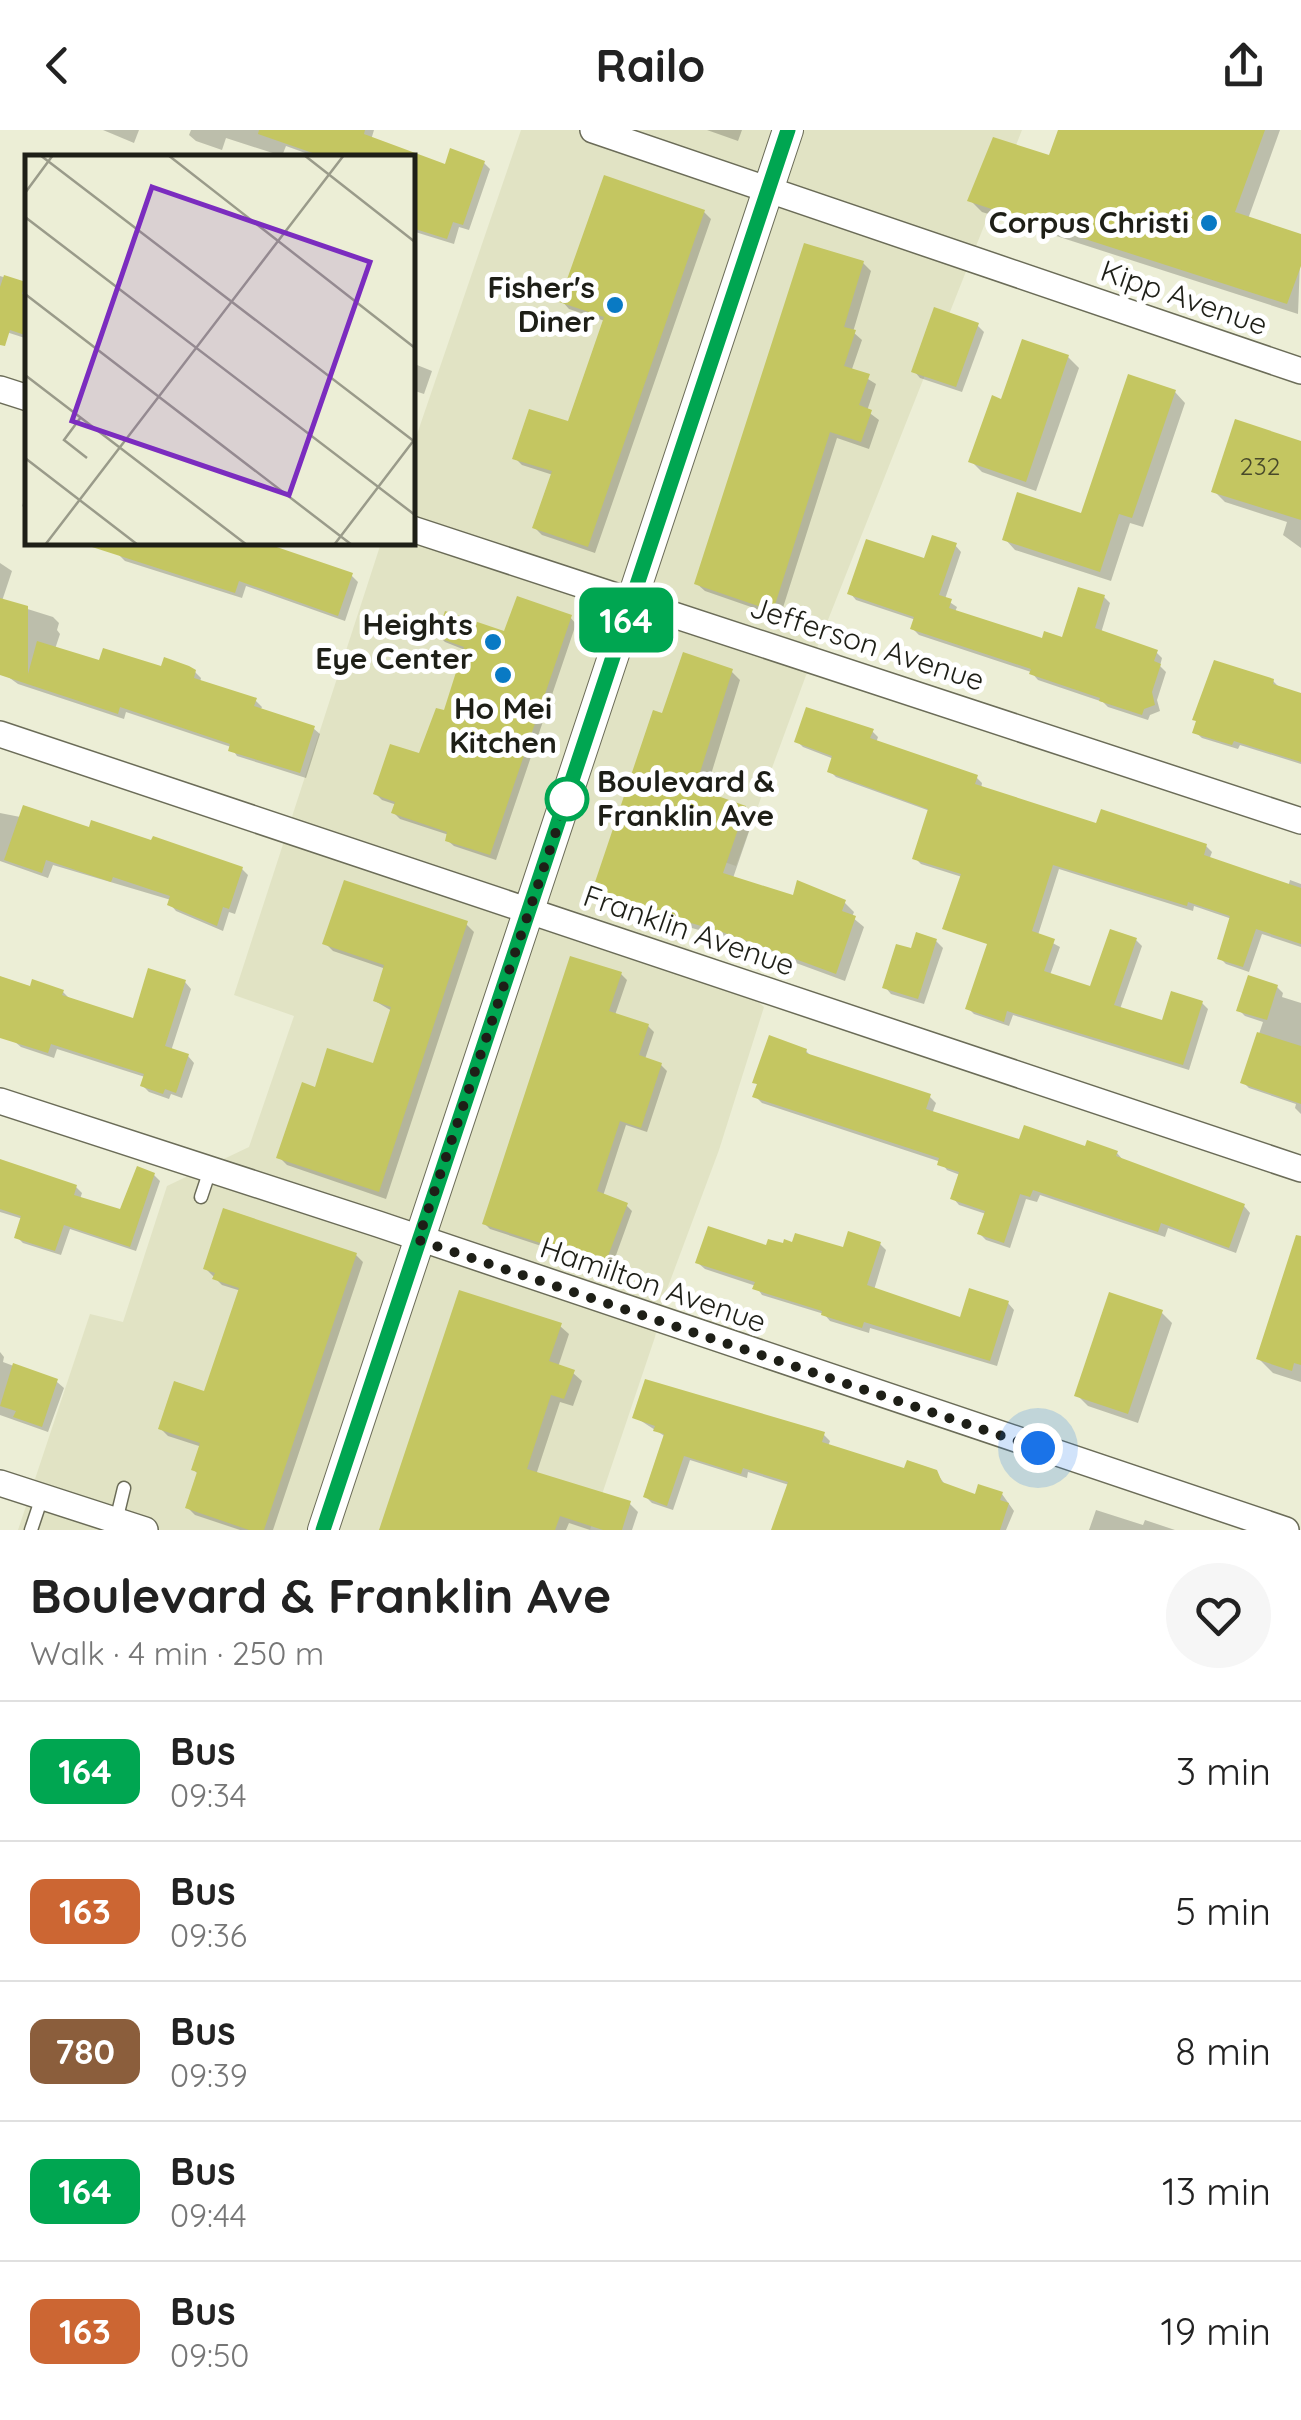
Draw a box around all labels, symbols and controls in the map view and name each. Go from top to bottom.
text: Railo [596,37,705,93]
icon: back [30,38,85,93]
icon: share [1216,38,1271,93]
inset map [25,155,415,545]
place label: Corpus Christi [989,203,1189,241]
marker: Corpus Christi [1198,212,1220,234]
street label: Kipp Avenue [1096,251,1273,343]
place label: Fisher's Diner [487,268,595,340]
marker: Fisher's Diner [604,294,626,316]
house number: 232 [1240,450,1280,481]
street label: Jefferson Avenue [745,587,989,699]
line badge: 164 [568,588,684,652]
text: 164 [599,598,653,642]
place label: Heights Eye Center [315,605,473,677]
marker: Heights Eye Center [482,631,504,653]
marker: Ho Mei Kitchen [492,664,514,686]
place label: Ho Mei Kitchen [449,689,557,761]
place label: Boulevard & Franklin Ave [597,762,775,834]
marker: Boulevard & Franklin Ave [546,778,588,820]
street label: Franklin Avenue [579,876,800,984]
street label: Hamilton Avenue [535,1228,771,1341]
your location [1013,1423,1063,1473]
button: heart [1166,1563,1271,1668]
text: Boulevard & Franklin Ave [30,1565,611,1625]
text: Walk · 4 min · 250 m [30,1633,324,1673]
text: Bus [170,1727,236,1775]
text: 3 min [1176,1747,1271,1795]
text: 164 [58,1749,112,1793]
text: 09:34 [170,1775,247,1815]
text: Bus [170,1867,236,1915]
text: 5 min [1175,1887,1271,1935]
text: 163 [59,1889,111,1933]
text: 09:36 [170,1915,247,1955]
text: Bus [170,2007,236,2055]
text: 8 min [1175,2027,1271,2075]
text: 780 [55,2029,115,2073]
text: 09:39 [170,2055,248,2095]
text: Bus [170,2147,236,2195]
text: 13 min [1162,2167,1271,2215]
text: 164 [58,2169,112,2213]
text: 09:44 [170,2195,247,2235]
text: Bus [170,2287,236,2335]
text: 19 min [1161,2307,1271,2355]
text: 163 [59,2309,111,2353]
text: 09:50 [170,2335,249,2375]

